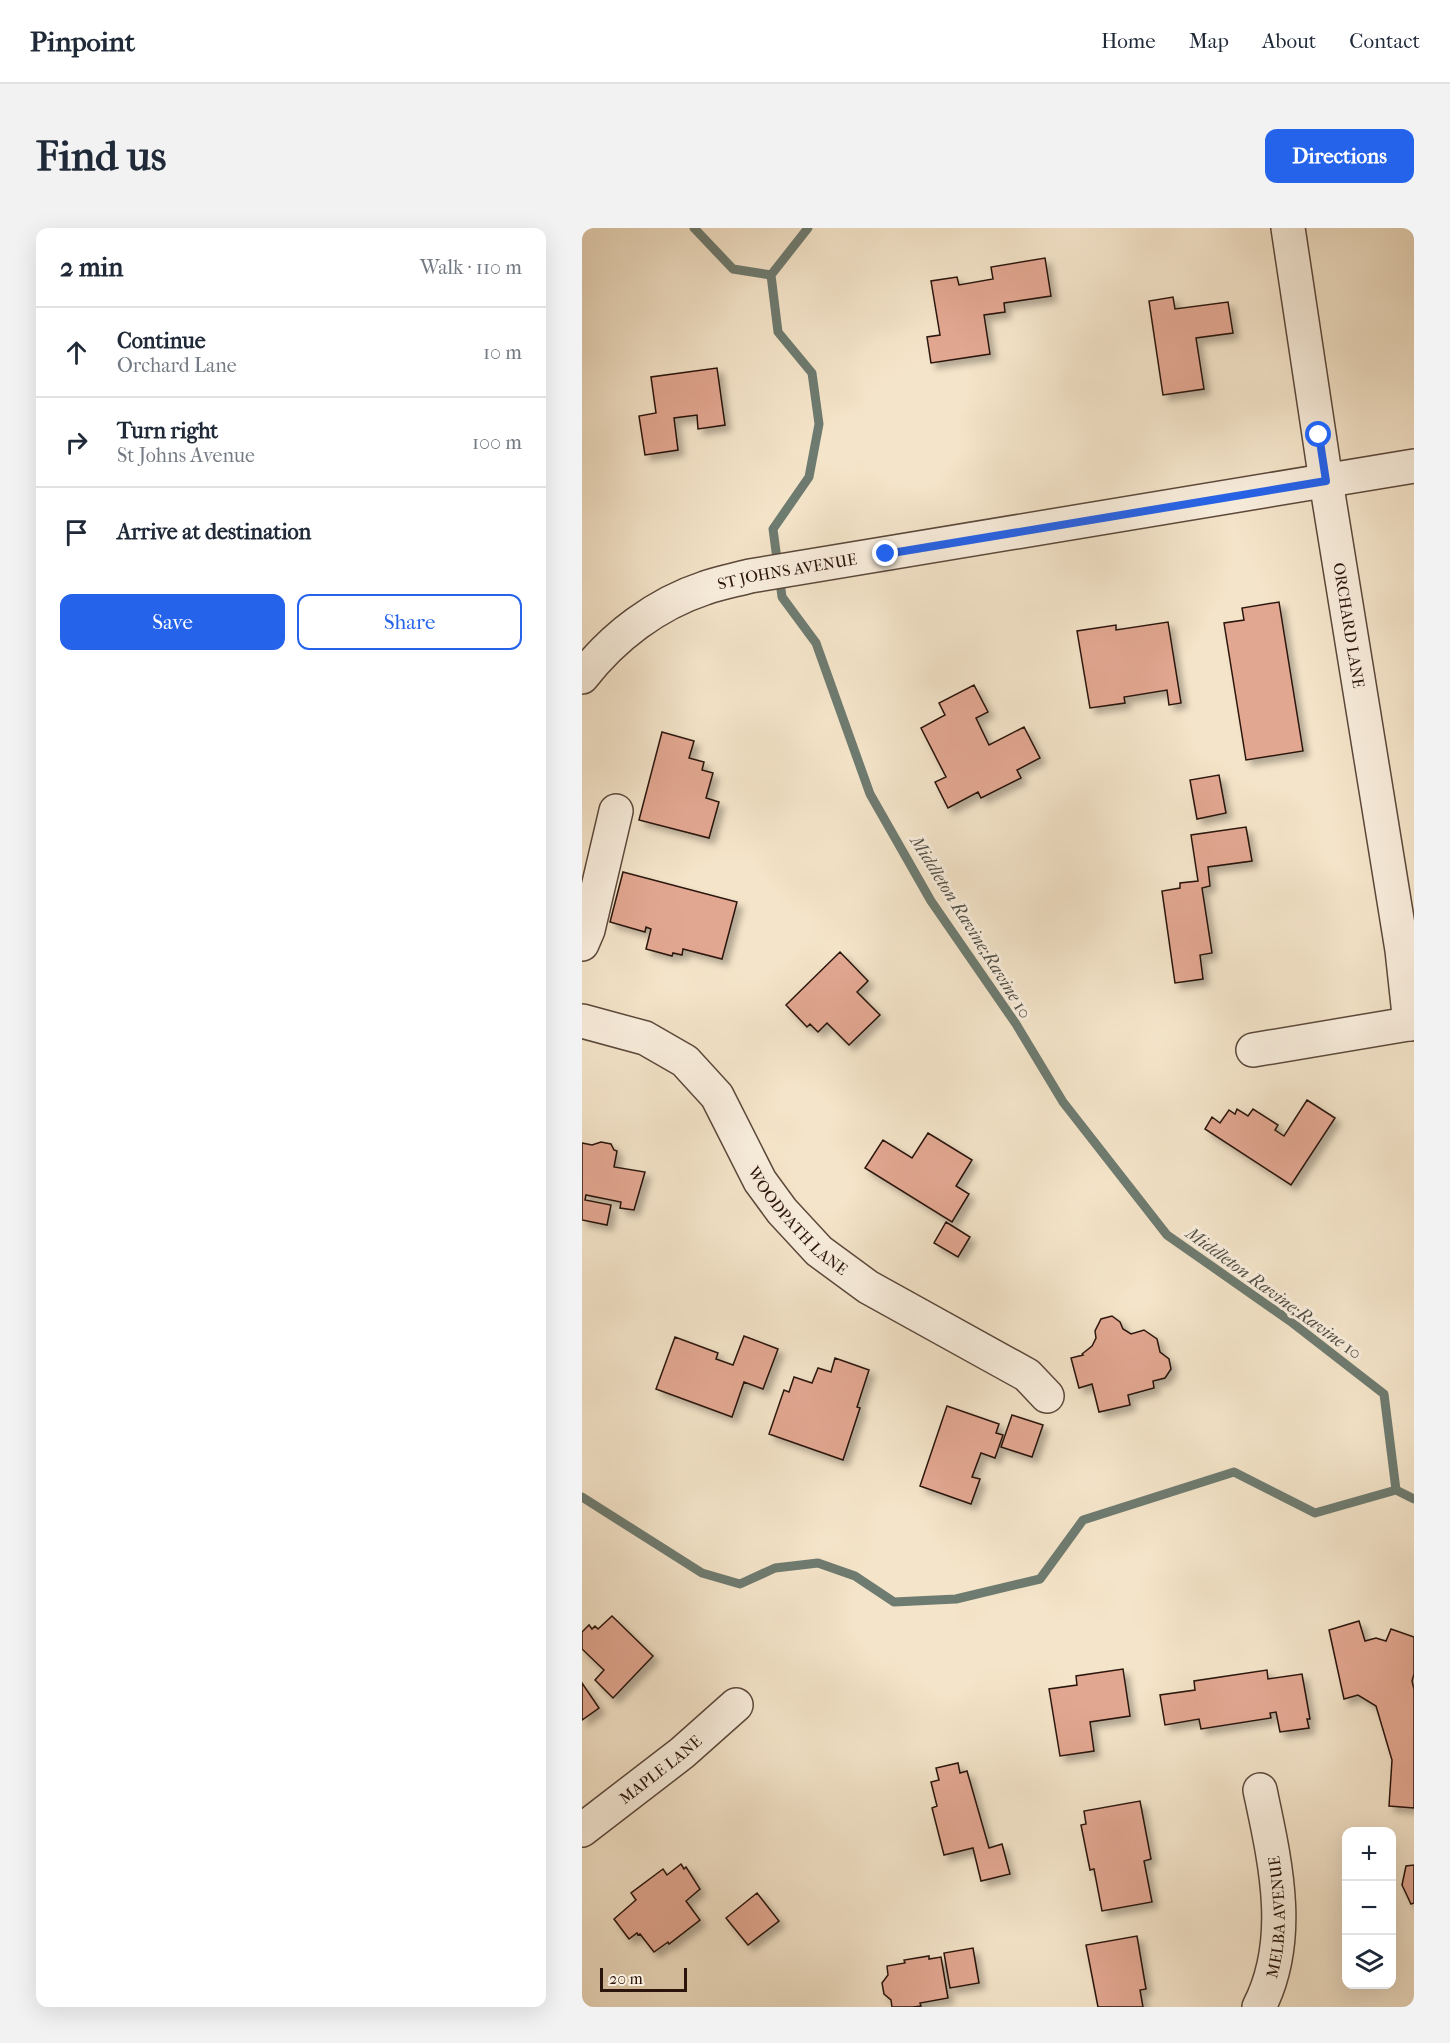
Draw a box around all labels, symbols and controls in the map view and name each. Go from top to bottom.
text: Pinpoint [30,25,135,58]
text: Home [1101,29,1156,53]
text: Map [1189,29,1229,53]
text: About [1262,29,1316,53]
text: Contact [1349,29,1420,53]
button: Directions [1265,129,1414,183]
text: Find us [36,132,166,181]
text: 2 min [60,252,123,283]
text: Walk · 110 m [420,256,522,279]
text: Continue [117,328,206,354]
icon: ahead [60,336,93,369]
text: 10 m [483,341,522,364]
text: Orchard Lane [117,354,237,377]
text: Turn right [117,418,218,444]
route start [1305,421,1331,447]
icon: right [60,426,93,459]
text: 100 m [472,431,522,454]
text: St Johns Avenue [117,444,255,467]
icon: arrive [60,516,93,549]
text: Arrive at destination [117,519,311,545]
route end [872,540,898,566]
street label: ST JOHNS AVENUE [715,549,858,594]
street label: ORCHARD LANE [1329,561,1368,690]
button: Save [60,594,285,650]
button: Share [297,594,522,650]
water label: Middleton Ravine;Ravine 10 [905,830,1036,1023]
street label: WOODPATH LANE [744,1162,852,1279]
water label: Middleton Ravine;Ravine 10 [1180,1222,1366,1364]
street label: MAPLE LANE [615,1731,706,1808]
map controls [1342,1827,1396,1989]
button: + [1342,1827,1396,1881]
street label: MELBA AVENUE [1262,1855,1289,1980]
button: − [1342,1881,1396,1935]
button: layers [1342,1935,1396,1989]
scale bar [600,1965,687,1992]
text: 20 m [609,1969,643,1988]

